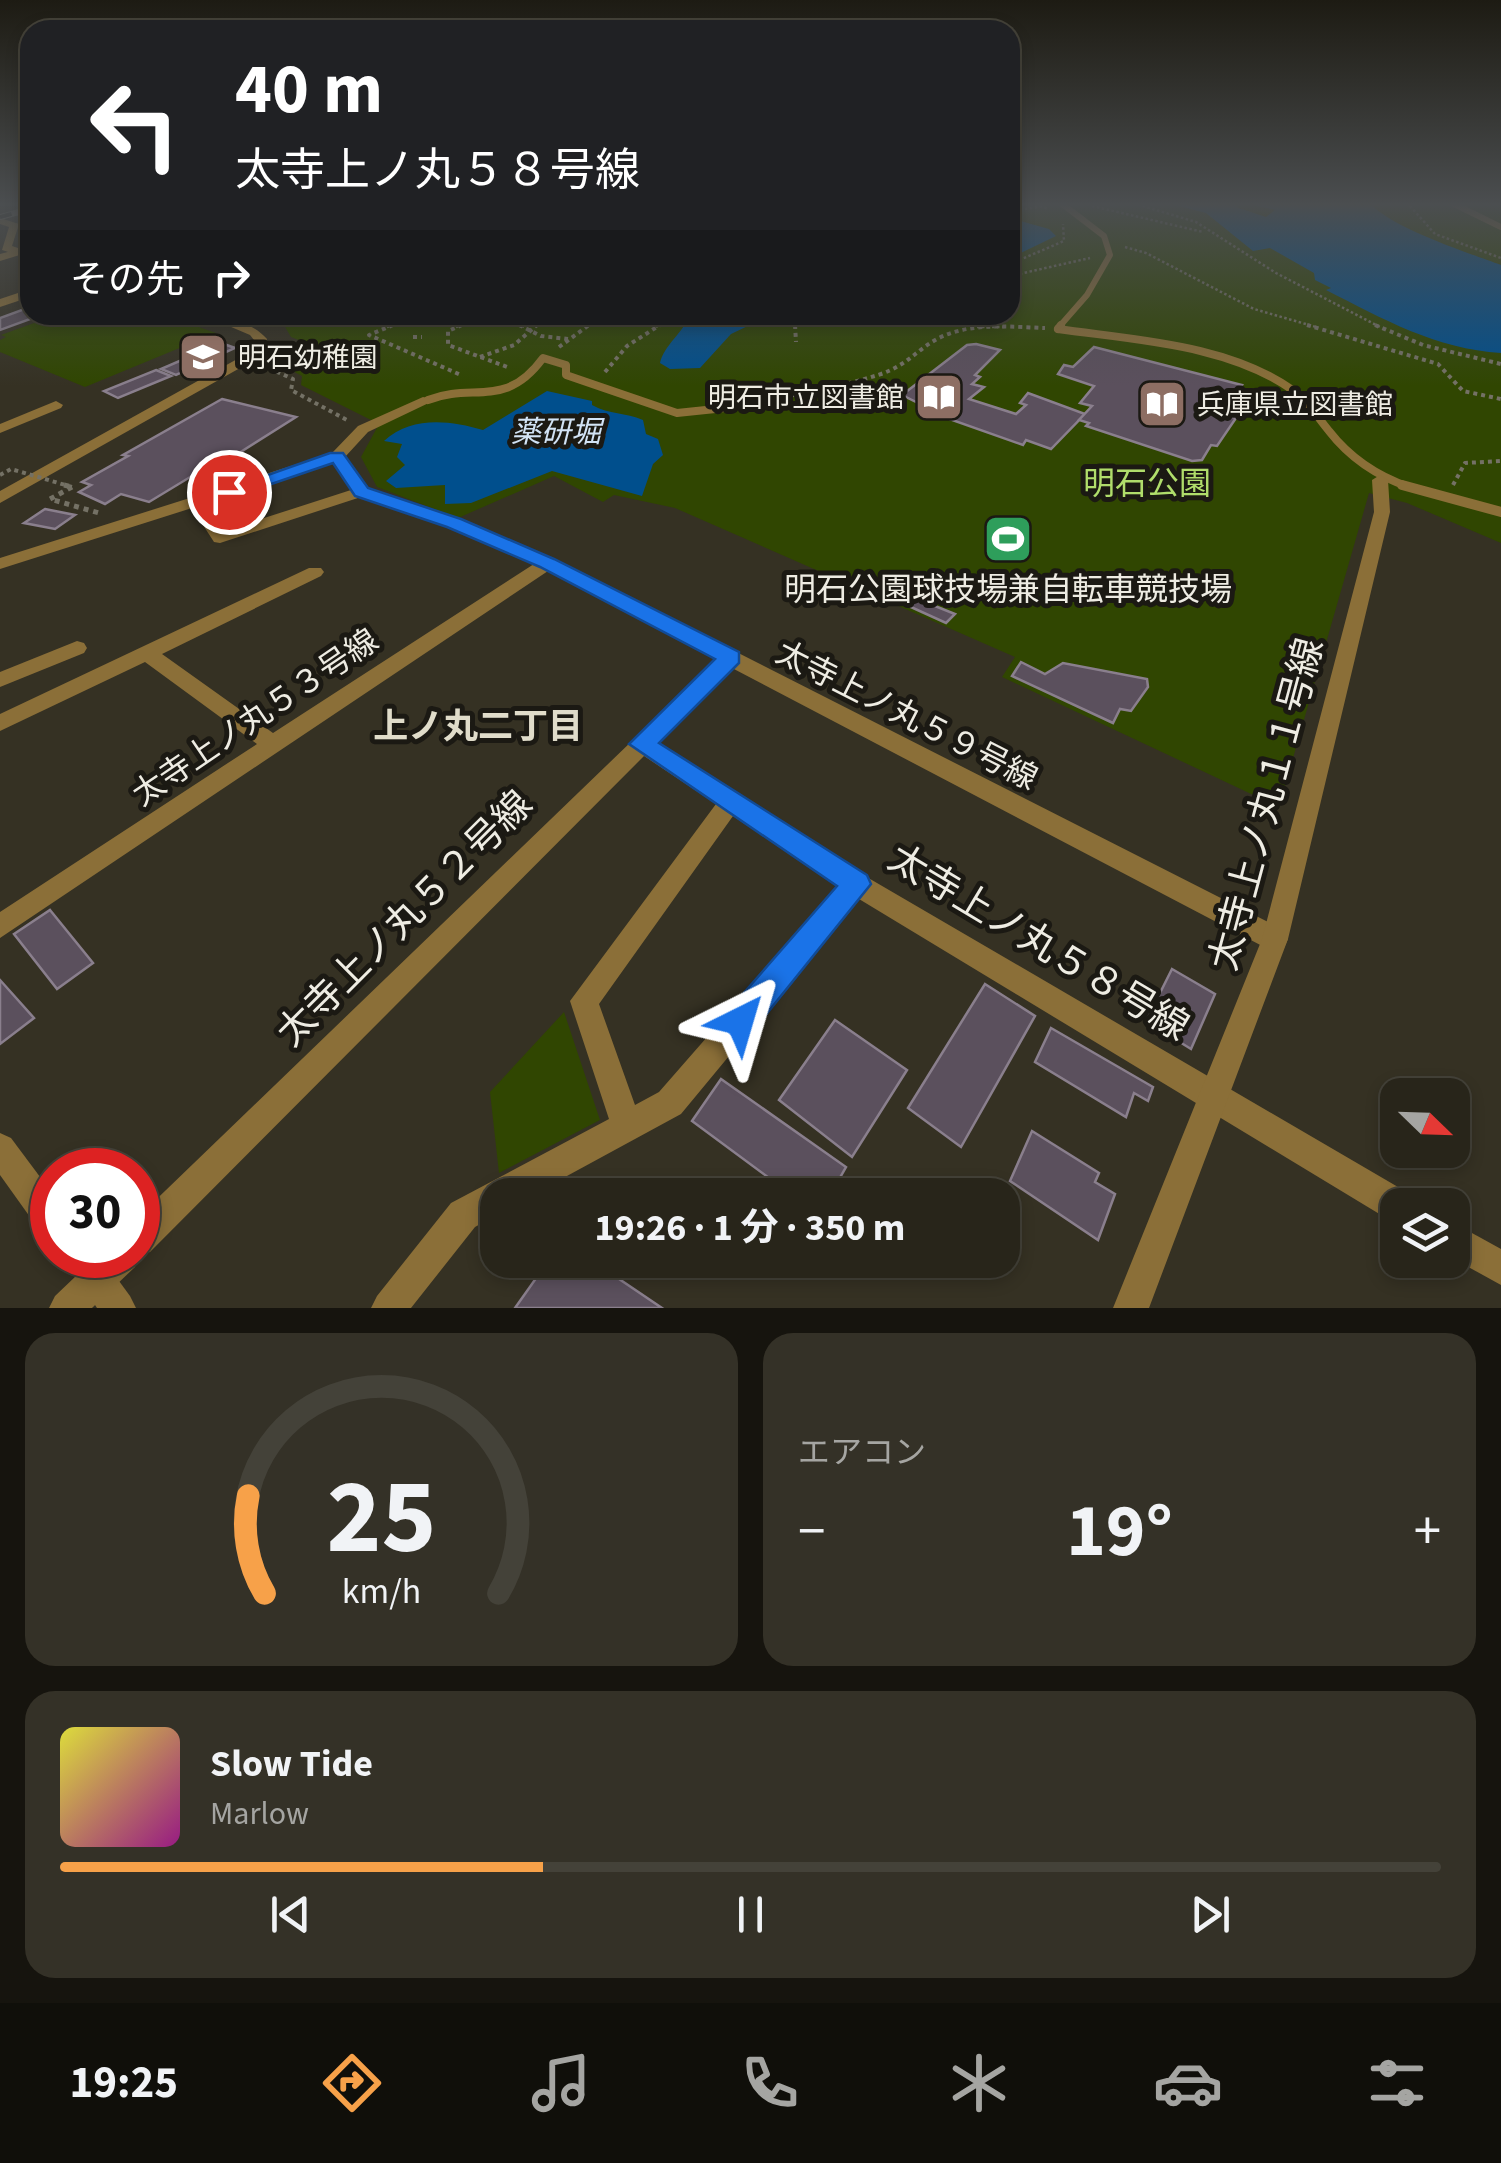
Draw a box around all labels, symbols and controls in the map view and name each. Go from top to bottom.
text: 40 m [235,40,383,140]
icon: left [70,60,200,190]
text: 太寺上ノ丸５８号線 [235,139,640,203]
icon: right [204,250,259,305]
text: その先 [70,253,184,307]
school or university icon: 明石幼稚園 [177,331,229,383]
place label: 明石幼稚園 [238,338,378,378]
library icon: 明石市立図書館 [913,371,965,423]
place label: 明石市立図書館 [708,378,904,418]
library icon: 兵庫県立図書館 [1136,378,1188,430]
place label: 兵庫県立図書館 [1197,385,1393,425]
water label: 薬研堀 [511,411,605,454]
pin [187,450,272,535]
park label: 明石公園 [1083,461,1211,507]
icon: arrive [202,465,257,520]
sports icon: 明石公園球技場兼自転車競技場 [982,513,1034,565]
place label: 明石公園球技場兼自転車競技場 [784,567,1232,613]
street label: 太寺上ノ丸５３号線 [123,618,388,817]
street label: 太寺上ノ丸５９号線 [768,630,1045,802]
street label: 太寺上ノ丸１１号線 [1197,632,1337,976]
district label: 上ノ丸二丁目 [373,702,583,752]
street label: 太寺上ノ丸５２号線 [265,779,545,1059]
street label: 太寺上ノ丸５８号線 [878,832,1199,1054]
position arrow [688,969,792,1073]
north arrow [1380,1078,1470,1168]
map controls [1380,1078,1470,1278]
speed limit sign: 30 [30,1148,160,1278]
button: layers [1380,1188,1470,1278]
text: 19:26 · 1 分 · 350 m [595,1201,905,1255]
text: エアコン [798,1430,926,1476]
text: 25 [327,1445,436,1593]
text: 19° [1066,1478,1173,1585]
text: − [798,1493,825,1571]
text: + [1414,1493,1441,1571]
text: km/h [342,1566,421,1617]
text: Slow Tide [210,1737,373,1791]
text: Marlow [210,1791,309,1837]
icon: previous [263,1887,318,1942]
icon: pause [723,1887,778,1942]
icon: next [1183,1887,1238,1942]
icon: directions [317,2048,387,2118]
icon: music [526,2048,596,2118]
icon: phone [735,2048,805,2118]
icon: climate [944,2048,1014,2118]
icon: car [1153,2048,1223,2118]
icon: filters [1362,2048,1432,2118]
text: 19:25 [69,2051,178,2115]

